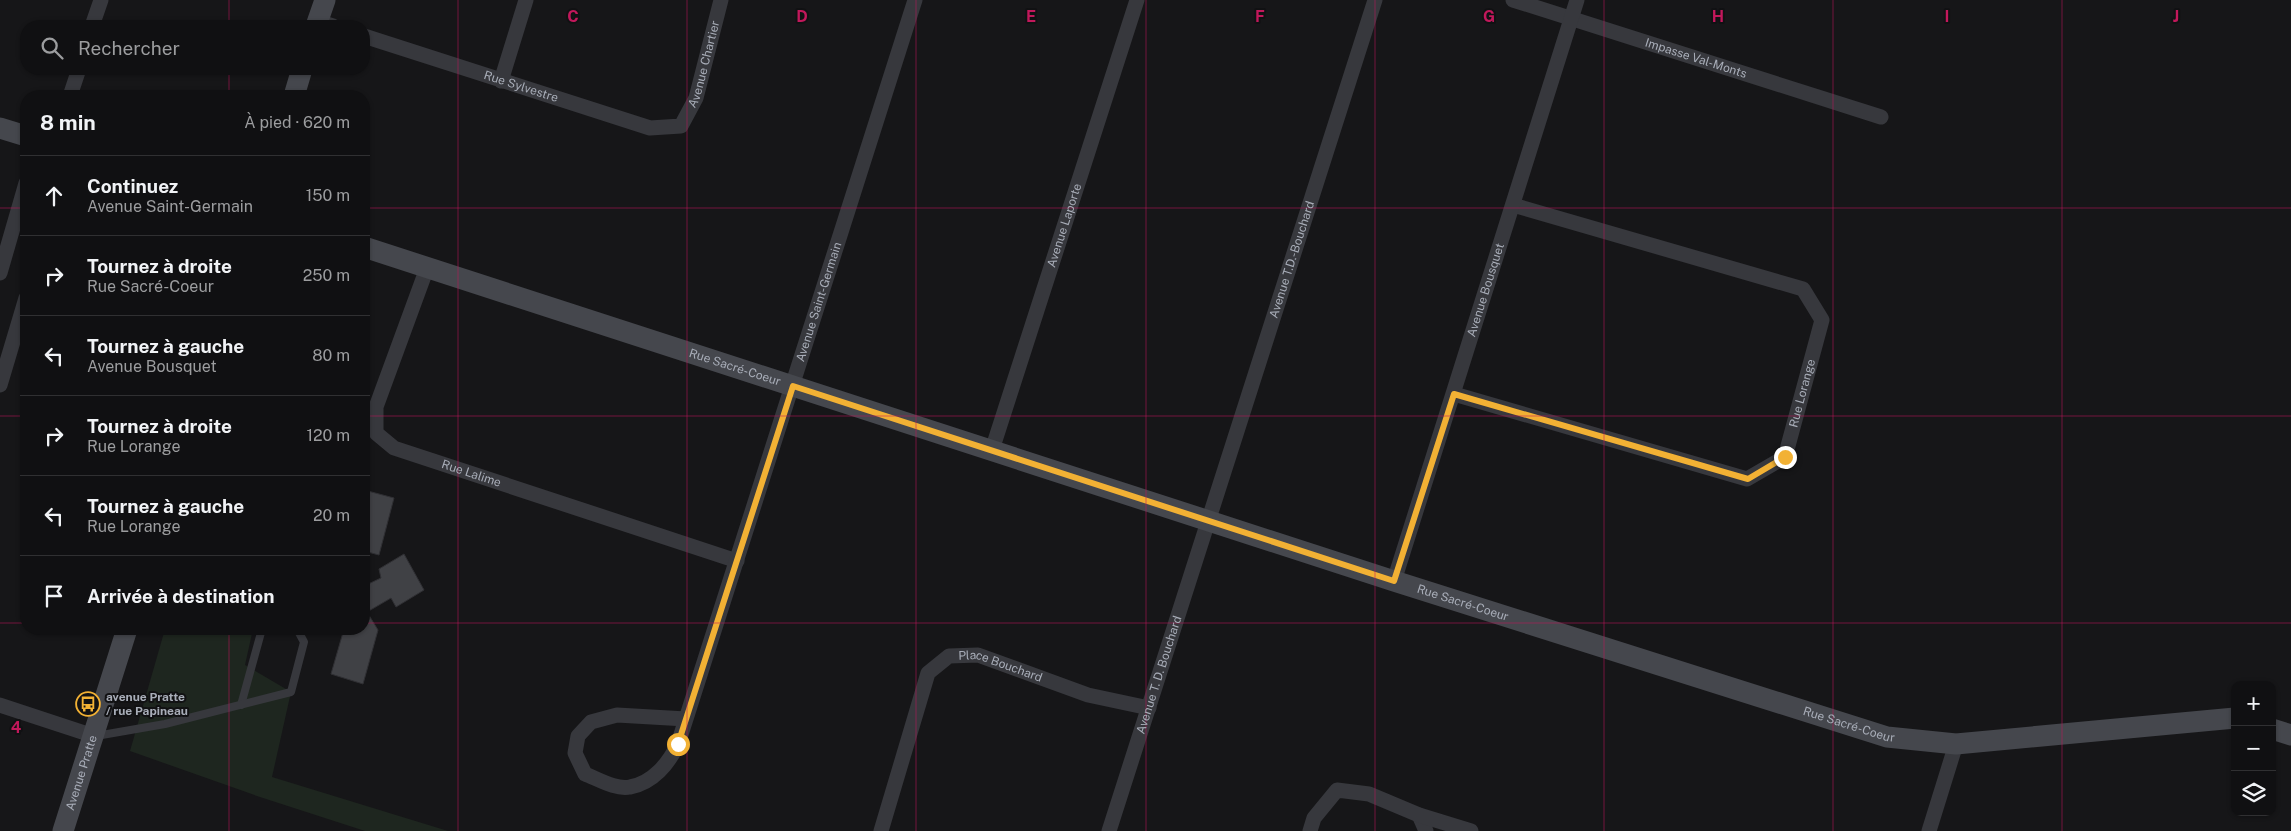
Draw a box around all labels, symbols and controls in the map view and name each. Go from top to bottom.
text: C [567,7,579,26]
text: D [796,7,808,26]
text: E [1026,7,1036,26]
text: F [1255,7,1265,26]
text: G [1483,7,1495,26]
text: H [1712,7,1724,26]
text: I [1945,7,1949,26]
text: J [2173,7,2179,26]
street label: Avenue Chartier [685,19,723,110]
search box [20,20,370,75]
icon: search [38,34,66,62]
street label: Impasse Val-Monts [1643,35,1749,81]
text: Rechercher [78,37,180,59]
street label: Rue Sylvestre [482,68,560,105]
text: 8 min [40,110,96,135]
text: À pied · 620 m [244,113,350,132]
text: Continuez [87,175,178,197]
icon: ahead [40,182,68,210]
street label: Avenue Laporte [1044,182,1084,269]
text: 150 m [306,186,350,205]
text: Avenue Saint-Germain [87,197,253,216]
street label: Avenue T.D.-Bouchard [1267,199,1317,320]
street label: Avenue Saint-Germain [793,240,844,363]
street label: Avenue Bousquet [1464,241,1507,339]
text: Tournez à droite [87,255,232,277]
icon: right [40,262,68,290]
text: 250 m [303,266,350,285]
text: Rue Sacré-Coeur [87,277,214,296]
text: Tournez à gauche [87,335,244,357]
icon: left [40,342,68,370]
text: 80 m [312,346,350,365]
street label: Rue Sacré-Coeur [687,346,783,389]
text: Avenue Bousquet [87,357,217,376]
street label: Rue Lorange [1786,357,1818,429]
text: Tournez à droite [87,415,232,437]
icon: right [40,422,68,450]
text: 120 m [306,426,350,445]
text: Rue Lorange [87,437,181,456]
route end [1774,446,1797,469]
street label: Rue Lalime [440,457,503,490]
text: Tournez à gauche [87,495,244,517]
icon: left [40,502,68,530]
text: 20 m [313,506,350,525]
text: Rue Lorange [87,517,181,536]
icon: arrive [40,582,68,610]
street label: Rue Sacré-Coeur [1415,582,1511,624]
text: Arrivée à destination [87,585,275,607]
street label: Avenue T. D. Bouchard [1134,614,1184,736]
street label: Place Bouchard [958,648,1044,685]
map controls [2231,681,2276,816]
button: + [2231,681,2276,726]
place label: avenue Pratte / rue Papineau [106,690,188,718]
bus stop icon: avenue Pratte / rue Papineau [75,691,101,717]
street label: Rue Sacré-Coeur [1801,704,1896,745]
text: 4 [11,718,22,737]
button: − [2231,726,2276,771]
street label: Avenue Pratte [63,733,100,812]
route start [667,733,690,756]
button: layers [2231,771,2276,816]

